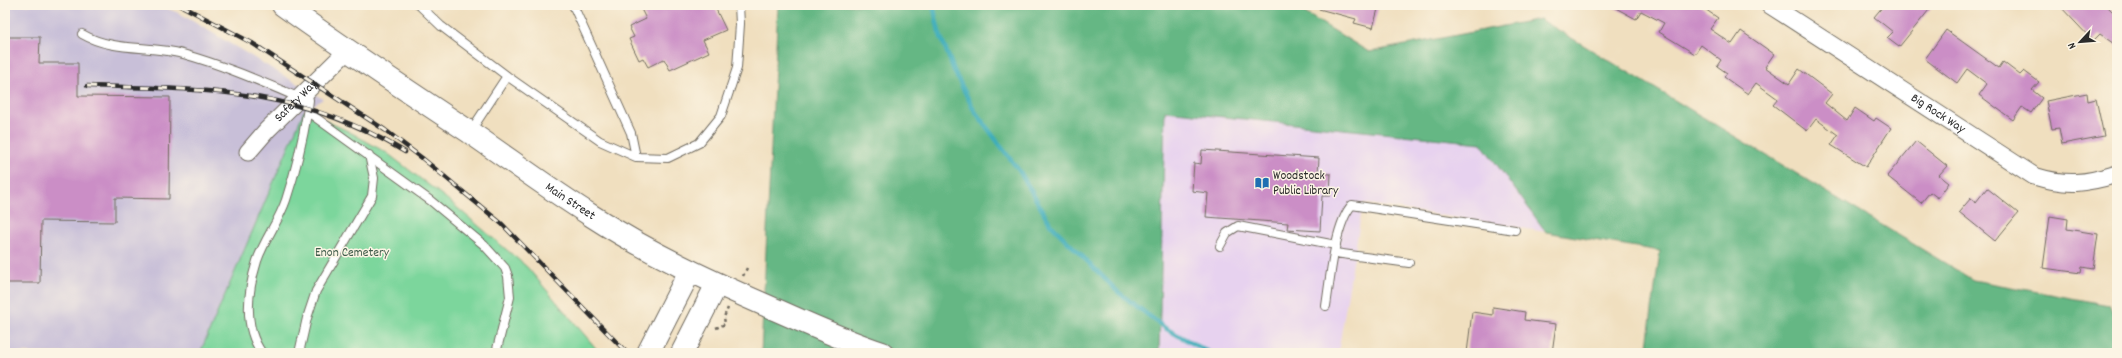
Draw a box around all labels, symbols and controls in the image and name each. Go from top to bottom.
north arrow [2060,22,2100,62]
text: N [2064,39,2081,51]
street label: Safety Way [270,75,323,127]
street label: Big Rock Way [1907,89,1970,139]
place label: Woodstock Public Library [1273,167,1339,201]
library icon: Woodstock Public Library [1254,175,1270,191]
street label: Main Street [541,178,599,225]
park label: Enon Cemetery [315,244,390,263]

